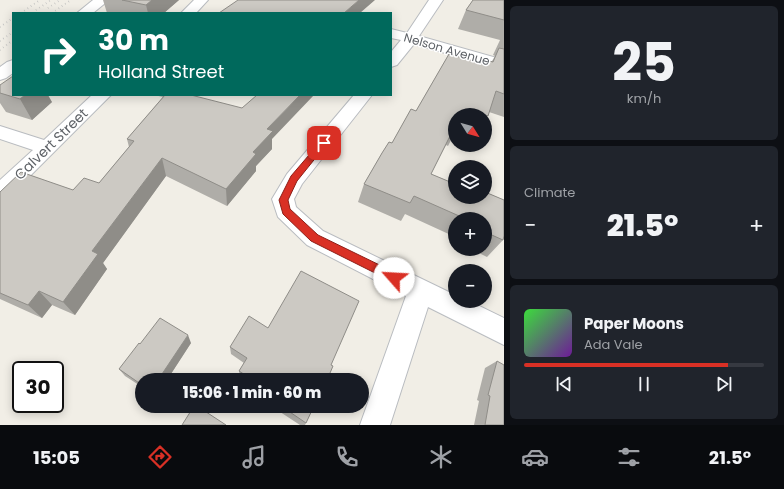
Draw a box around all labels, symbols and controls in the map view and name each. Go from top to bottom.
text: 30 m [98,21,169,60]
text: 25 [612,26,676,99]
icon: right [32,28,84,80]
street label: Nelson Avenue [402,29,492,69]
text: Holland Street [98,59,224,84]
text: km/h [627,89,661,108]
street label: Calvert Street [10,104,92,184]
north arrow [448,108,492,152]
map controls [448,108,492,308]
pin [307,126,341,160]
icon: arrive [313,132,335,154]
button: layers [448,160,492,204]
text: Climate [524,183,575,202]
text: 21.5° [607,204,678,247]
text: − [524,210,536,241]
text: + [749,210,764,241]
button: + [448,212,492,256]
position arrow [373,257,415,299]
button: − [448,264,492,308]
text: Paper Moons [584,313,684,334]
text: Ada Vale [584,335,643,354]
speed limit sign: 30 [12,361,64,413]
icon: previous [553,373,575,395]
icon: pause [633,373,655,395]
icon: next [713,373,735,395]
text: 15:06 · 1 min · 60 m [183,382,321,403]
icon: directions [146,443,174,471]
icon: music [240,443,268,471]
icon: phone [333,443,361,471]
icon: climate [427,443,455,471]
icon: car [521,443,549,471]
icon: filters [615,443,643,471]
text: 15:05 [33,445,80,470]
text: 21.5° [709,445,751,470]

